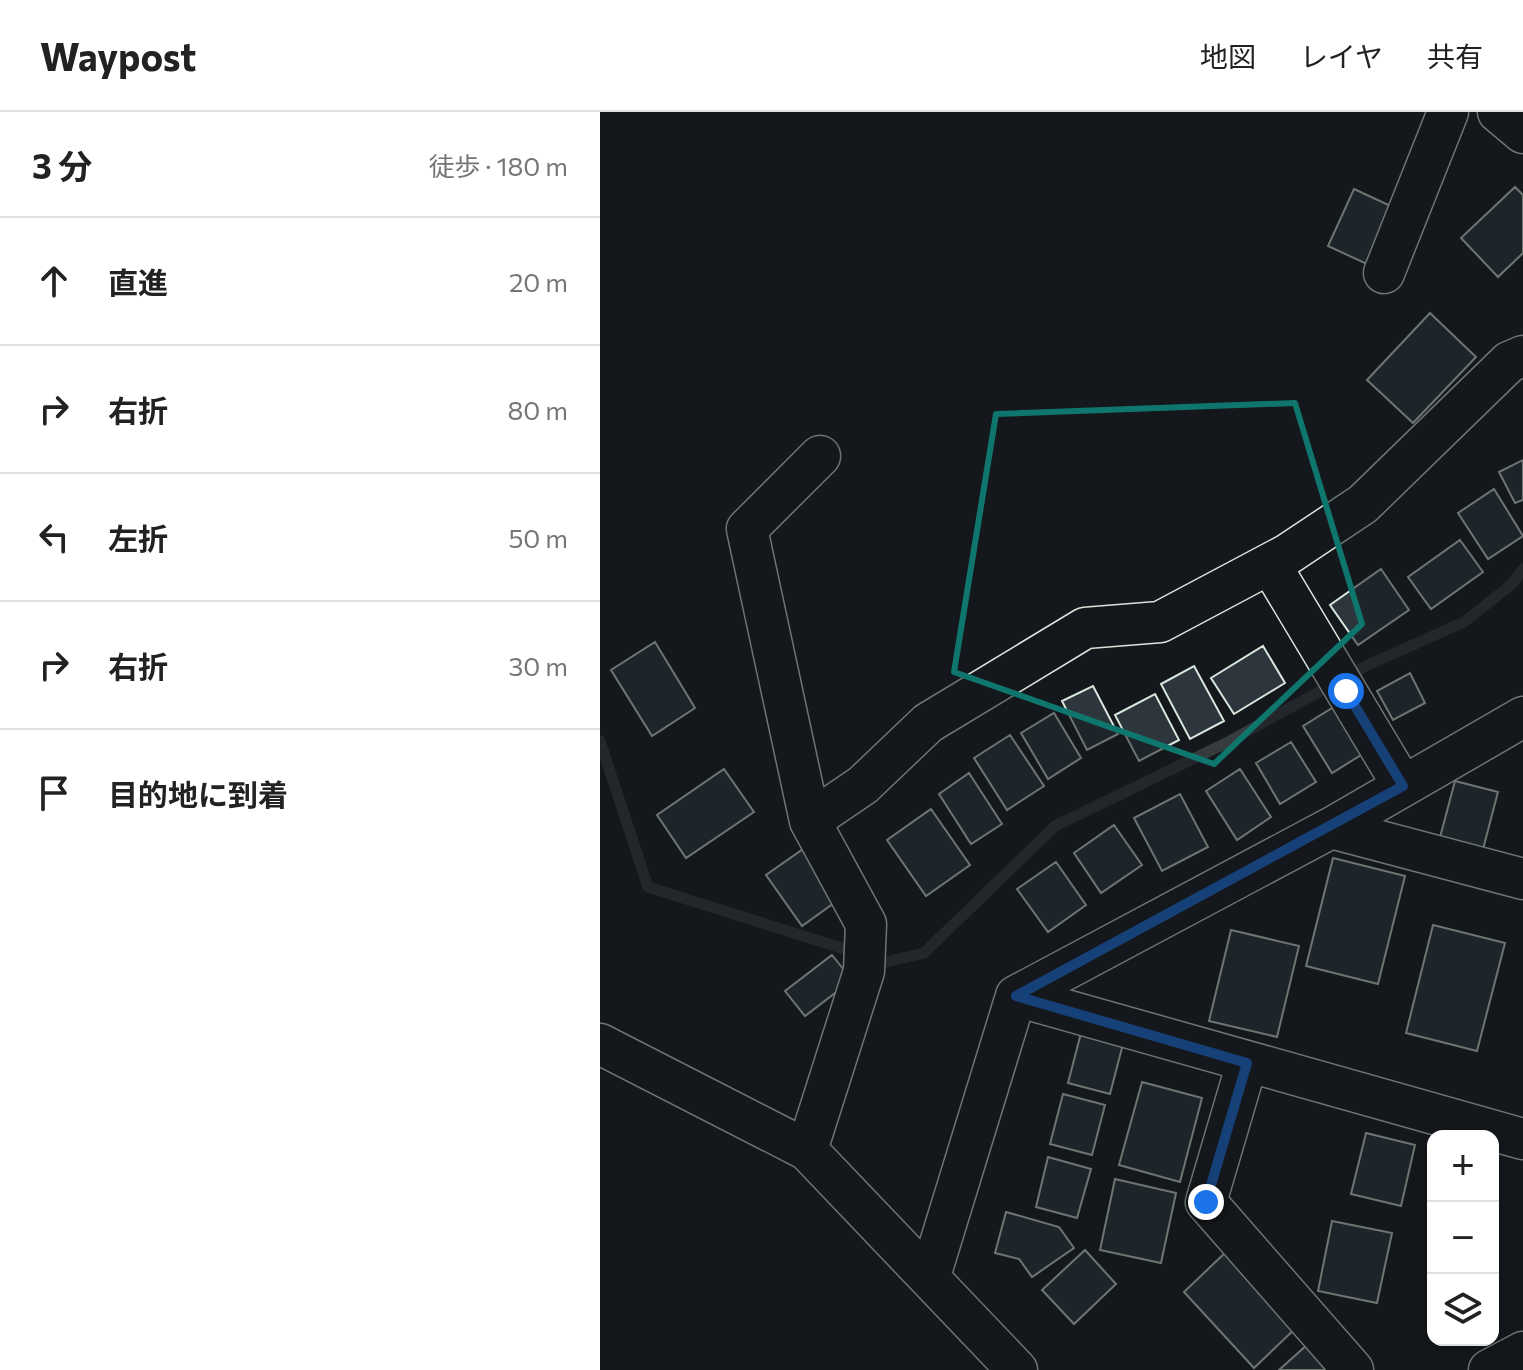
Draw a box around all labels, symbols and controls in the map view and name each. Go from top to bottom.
text: Waypost [40,32,196,79]
text: 地図 [1200,39,1256,73]
text: レイヤ [1300,39,1383,73]
text: 共有 [1427,39,1483,73]
text: 3 分 [32,144,92,186]
text: 徒歩 · 180 m [428,150,568,181]
icon: ahead [32,259,76,303]
text: 直進 [108,263,168,300]
text: 20 m [509,266,568,297]
icon: right [32,387,76,431]
text: 右折 [108,391,168,428]
text: 80 m [508,394,568,425]
icon: left [32,515,76,559]
text: 左折 [108,519,168,556]
text: 50 m [508,522,568,553]
icon: right [32,643,76,687]
text: 右折 [108,647,168,684]
text: 30 m [509,650,568,681]
route start [1328,673,1364,709]
icon: arrive [32,771,76,815]
text: 目的地に到着 [108,775,288,812]
map controls [1427,1130,1499,1346]
button: + [1427,1130,1499,1202]
route end [1188,1184,1224,1220]
button: − [1427,1202,1499,1274]
button: layers [1427,1274,1499,1346]

